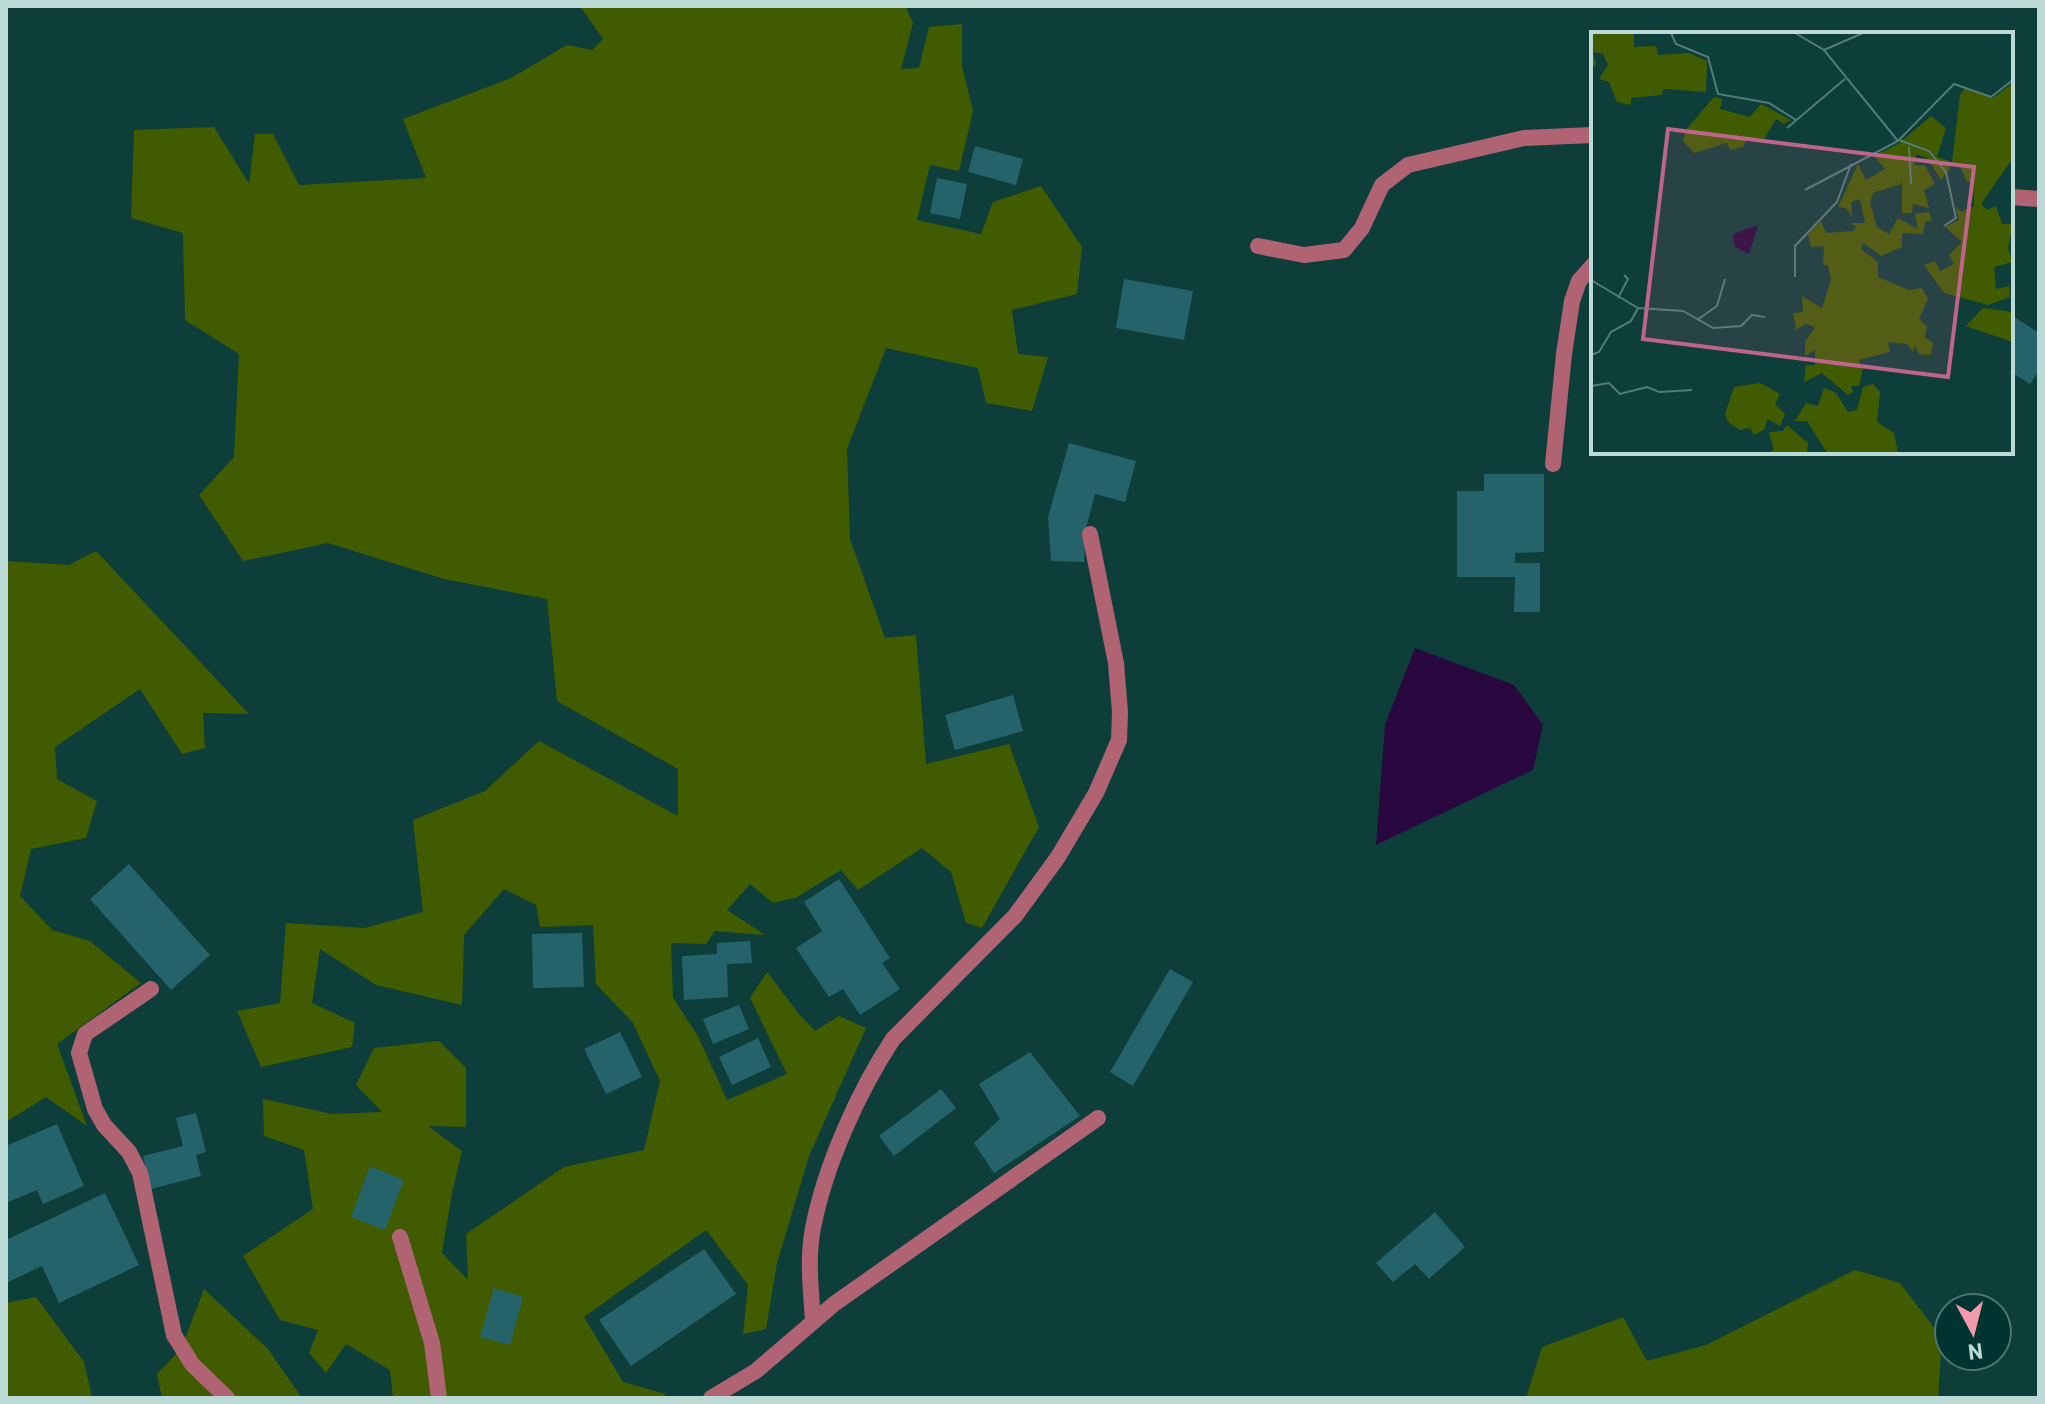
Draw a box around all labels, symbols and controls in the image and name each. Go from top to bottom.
inset map [1591,32,2013,454]
north arrow [1933,1292,2013,1372]
text: N [1967,1339,1984,1367]

